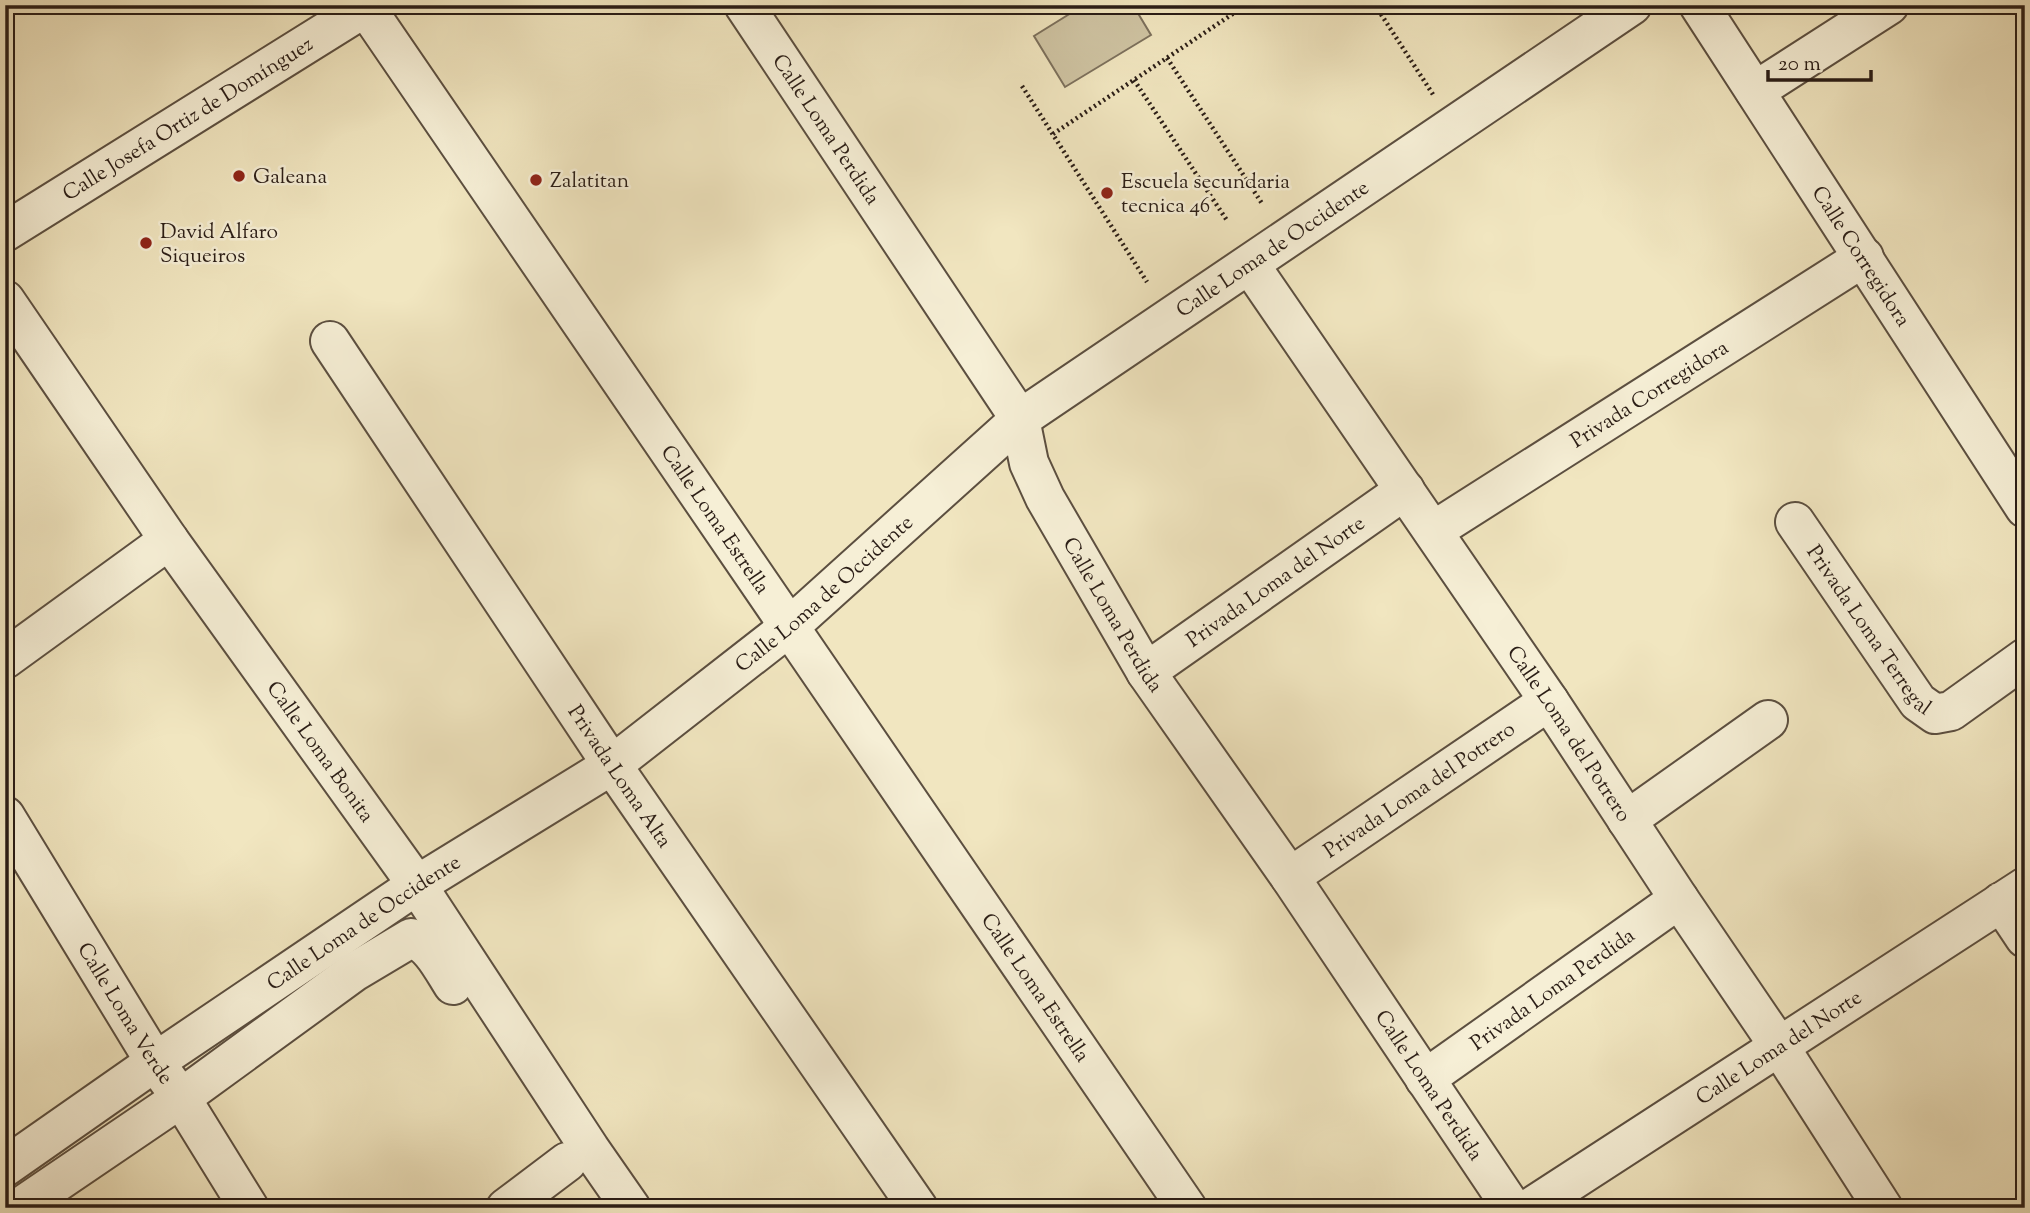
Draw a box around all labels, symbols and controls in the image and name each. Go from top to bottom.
street label: Calle Josefa Ortiz de Domínguez [57,30,320,209]
scale bar [1768,38,1871,82]
street label: Calle Loma Perdida [764,49,886,212]
text: 20 m [1778,50,1821,80]
place label: Galeana [253,163,327,193]
place label: Zalatitan [550,167,629,197]
marker: Galeana [231,168,247,184]
place label: Escuela secundaria tecnica 46 [1121,168,1290,222]
marker: Zalatitan [528,172,544,188]
street label: Calle Loma de Occidente [1171,174,1376,326]
street label: Calle Corregidora [1803,181,1917,334]
marker: Escuela secundaria tecnica 46 [1099,185,1115,201]
place label: David Alfaro Siqueiros [160,218,278,272]
marker: David Alfaro Siqueiros [138,235,154,251]
street label: Privada Corregidora [1565,334,1735,457]
street label: Calle Loma Estrella [652,440,776,601]
street label: Calle Loma de Occidente [730,509,921,681]
street label: Privada Loma del Norte [1181,510,1372,656]
street label: Calle Loma Perdida [1054,532,1169,700]
street label: Privada Loma Terregal [1798,540,1937,724]
street label: Calle Loma del Potrero [1498,640,1637,829]
street label: Calle Loma Bonita [258,676,381,830]
street label: Privada Loma Alta [559,700,678,855]
street label: Privada Loma del Potrero [1318,715,1522,867]
street label: Calle Loma de Occidente [261,849,467,999]
street label: Calle Loma Estrella [972,908,1096,1069]
street label: Privada Loma Perdida [1465,922,1642,1059]
street label: Calle Loma Verde [69,937,179,1091]
street label: Calle Loma del Norte [1691,984,1868,1114]
street label: Calle Loma Perdida [1366,1005,1489,1168]

